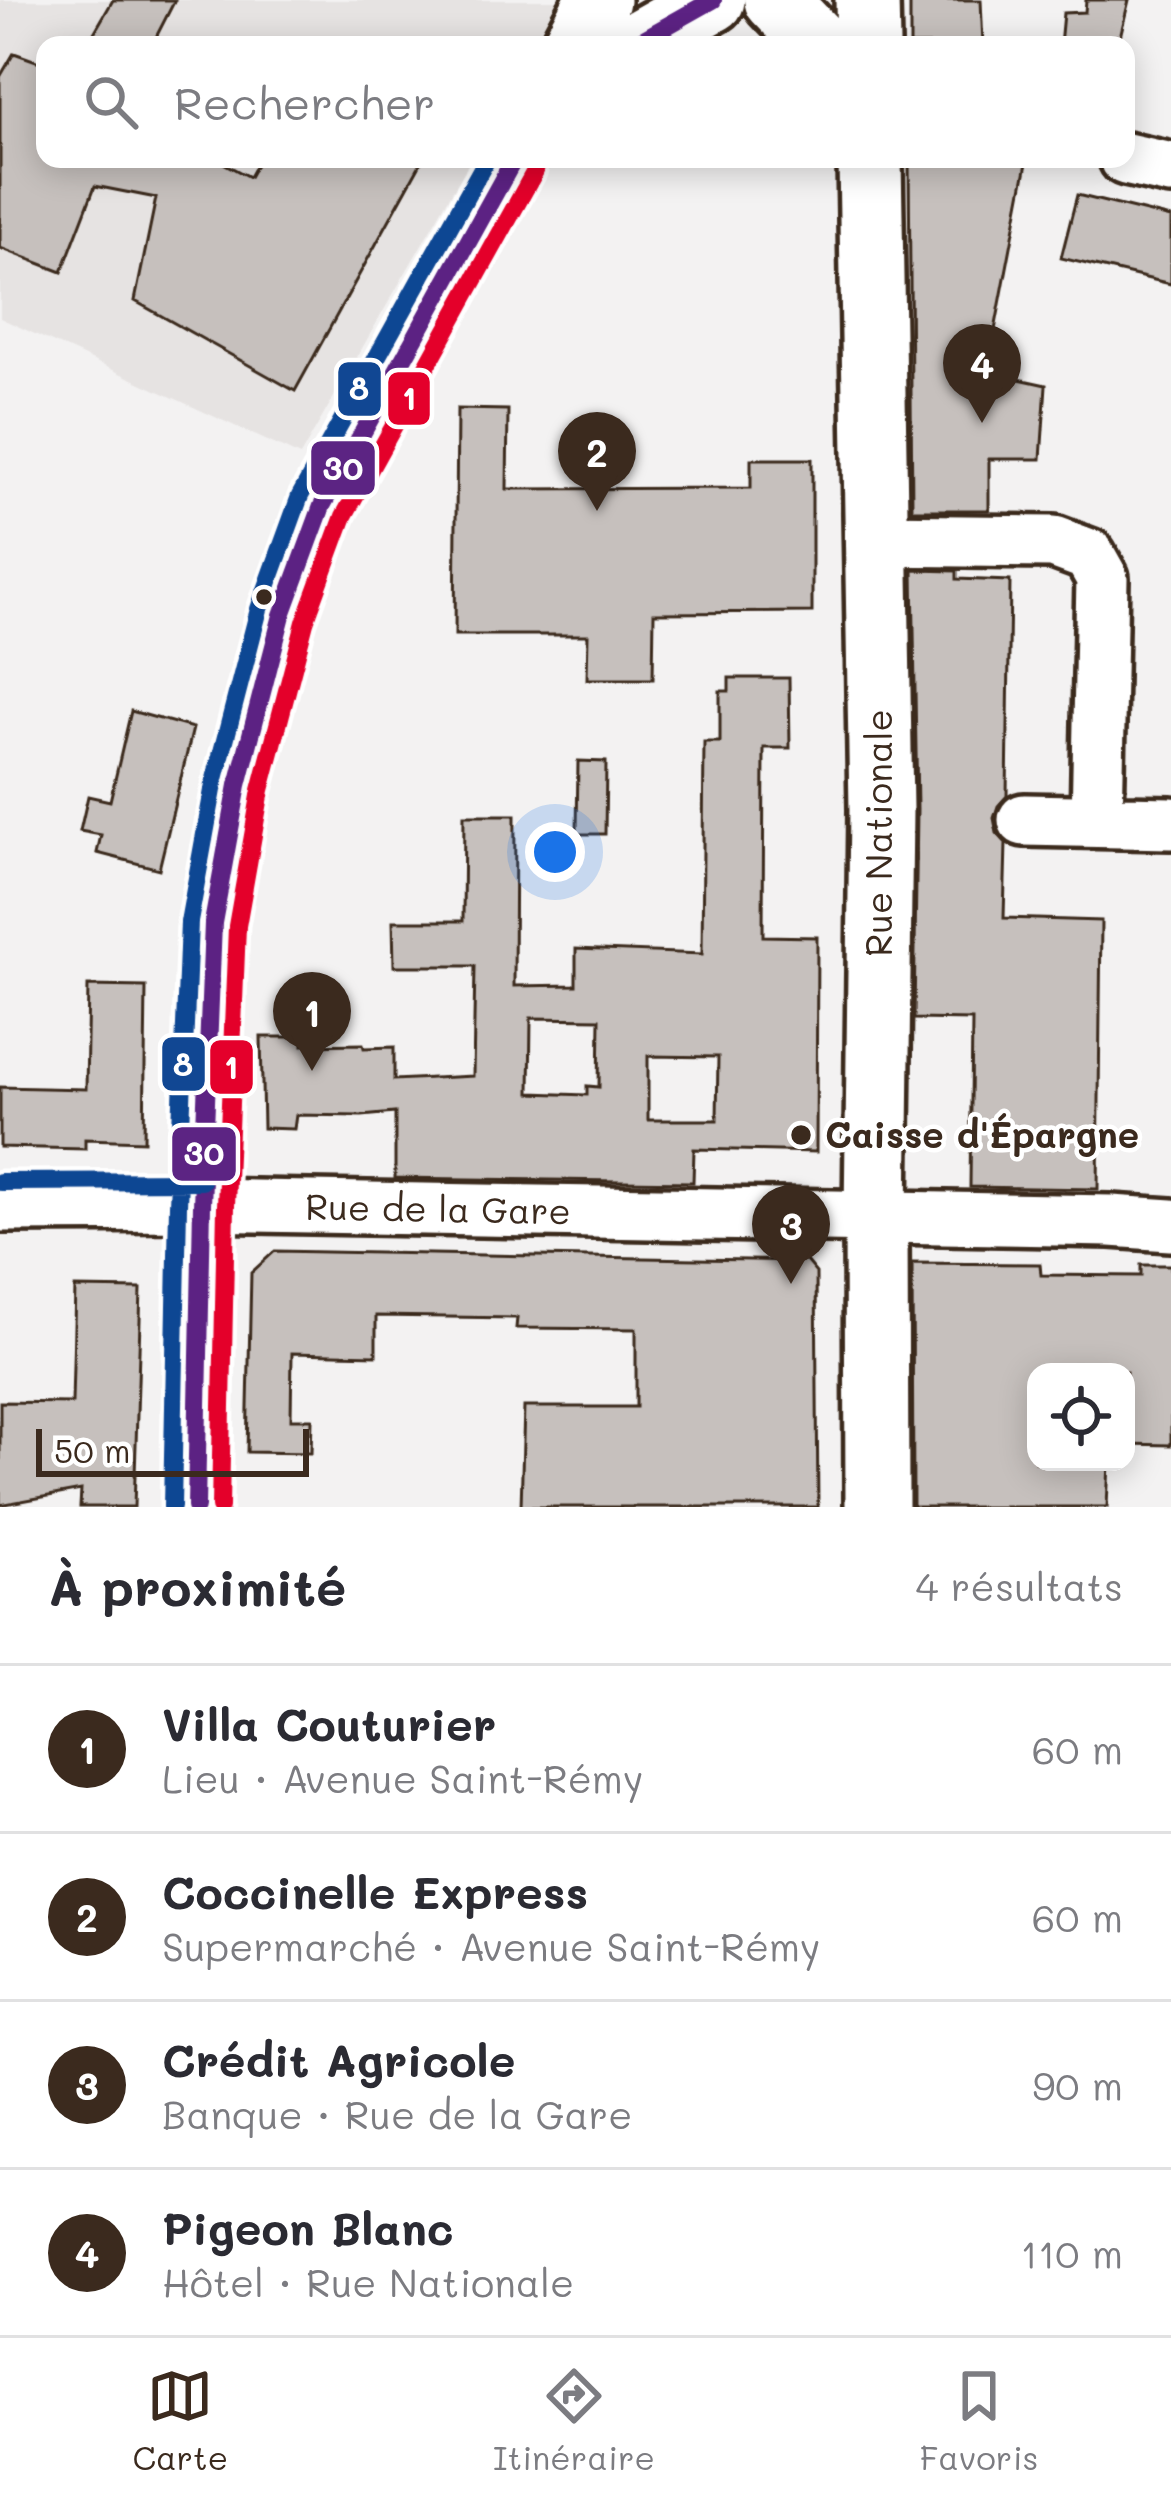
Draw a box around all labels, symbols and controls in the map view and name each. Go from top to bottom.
search box [36,36,1135,168]
icon: search [78,69,144,135]
text: Rechercher [174,73,435,131]
pin: 4 [943,324,1021,423]
line badge: 8 [336,360,383,418]
text: 8 [349,365,369,408]
line badge: 1 [386,370,432,427]
text: 1 [402,375,416,418]
pin: 2 [558,412,636,511]
line badge: 30 [309,439,377,497]
text: 30 [322,445,364,488]
unlabelled marker [253,586,275,608]
street label: Rue Nationale [854,709,901,957]
your location [525,822,585,882]
pin: 1 [273,972,351,1071]
line badge: 8 [160,1035,207,1093]
line badge: 1 [208,1038,255,1096]
text: 8 [173,1041,193,1084]
text: 1 [224,1044,238,1087]
place label: Caisse d'Épargne [825,1110,1139,1157]
marker: Caisse d'Épargne [788,1122,814,1148]
line badge: 30 [170,1125,238,1183]
text: 30 [183,1130,225,1173]
street label: Rue de la Gare [305,1182,571,1233]
pin: 3 [752,1185,830,1284]
map controls [1027,1363,1135,1471]
button: locate [1027,1363,1135,1471]
scale bar [36,1423,309,1476]
text: 50 m [54,1428,130,1471]
text: À proximité [48,1552,346,1619]
text: 4 résultats [915,1560,1123,1611]
text: Villa Couturier [162,1694,496,1752]
text: 1 [78,1723,96,1774]
text: 60 m [1032,1723,1123,1774]
text: Lieu · Avenue Saint-Rémy [162,1752,643,1803]
text: Coccinelle Express [162,1862,588,1920]
text: 2 [76,1891,98,1942]
text: 60 m [1032,1891,1123,1942]
text: Supermarché · Avenue Saint-Rémy [162,1920,820,1971]
text: Crédit Agricole [162,2030,516,2088]
text: 3 [75,2059,99,2110]
text: 90 m [1032,2059,1123,2110]
text: Banque · Rue de la Gare [162,2088,632,2139]
text: Pigeon Blanc [162,2198,454,2256]
text: 4 [75,2227,99,2278]
text: 110 m [1021,2227,1123,2278]
text: Hôtel · Rue Nationale [162,2256,574,2307]
tab: Carte [132,2363,228,2478]
tab: Itinéraire [493,2363,655,2478]
tab: Favoris [920,2363,1039,2478]

